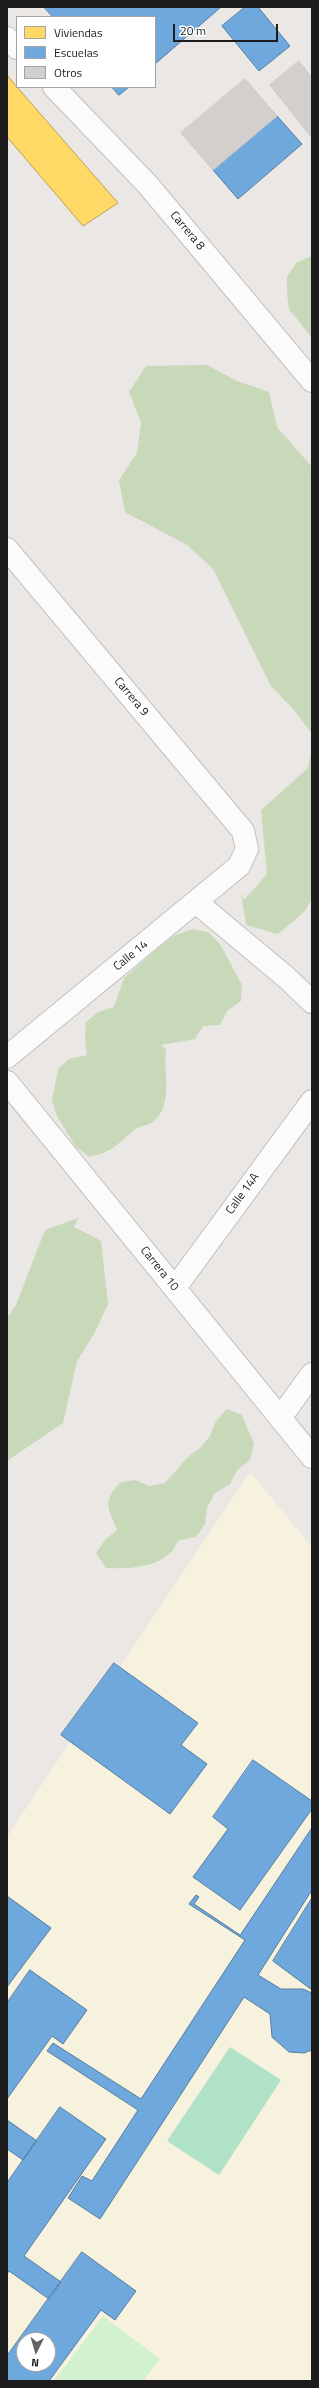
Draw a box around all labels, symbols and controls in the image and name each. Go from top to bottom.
legend [16,16,156,88]
scale bar [175,16,280,42]
text: 20 m [180,21,206,40]
text: Viviendas [54,23,102,42]
text: Escuelas [54,43,98,62]
text: Otros [54,63,82,82]
street label: Carrera 8 [167,209,207,253]
street label: Carrera 9 [111,675,151,719]
street label: Calle 14 [111,938,151,974]
street label: Calle 14A [223,1171,263,1217]
street label: Carrera 10 [137,1244,181,1294]
north arrow [16,2332,56,2372]
text: N [31,2355,40,2371]

